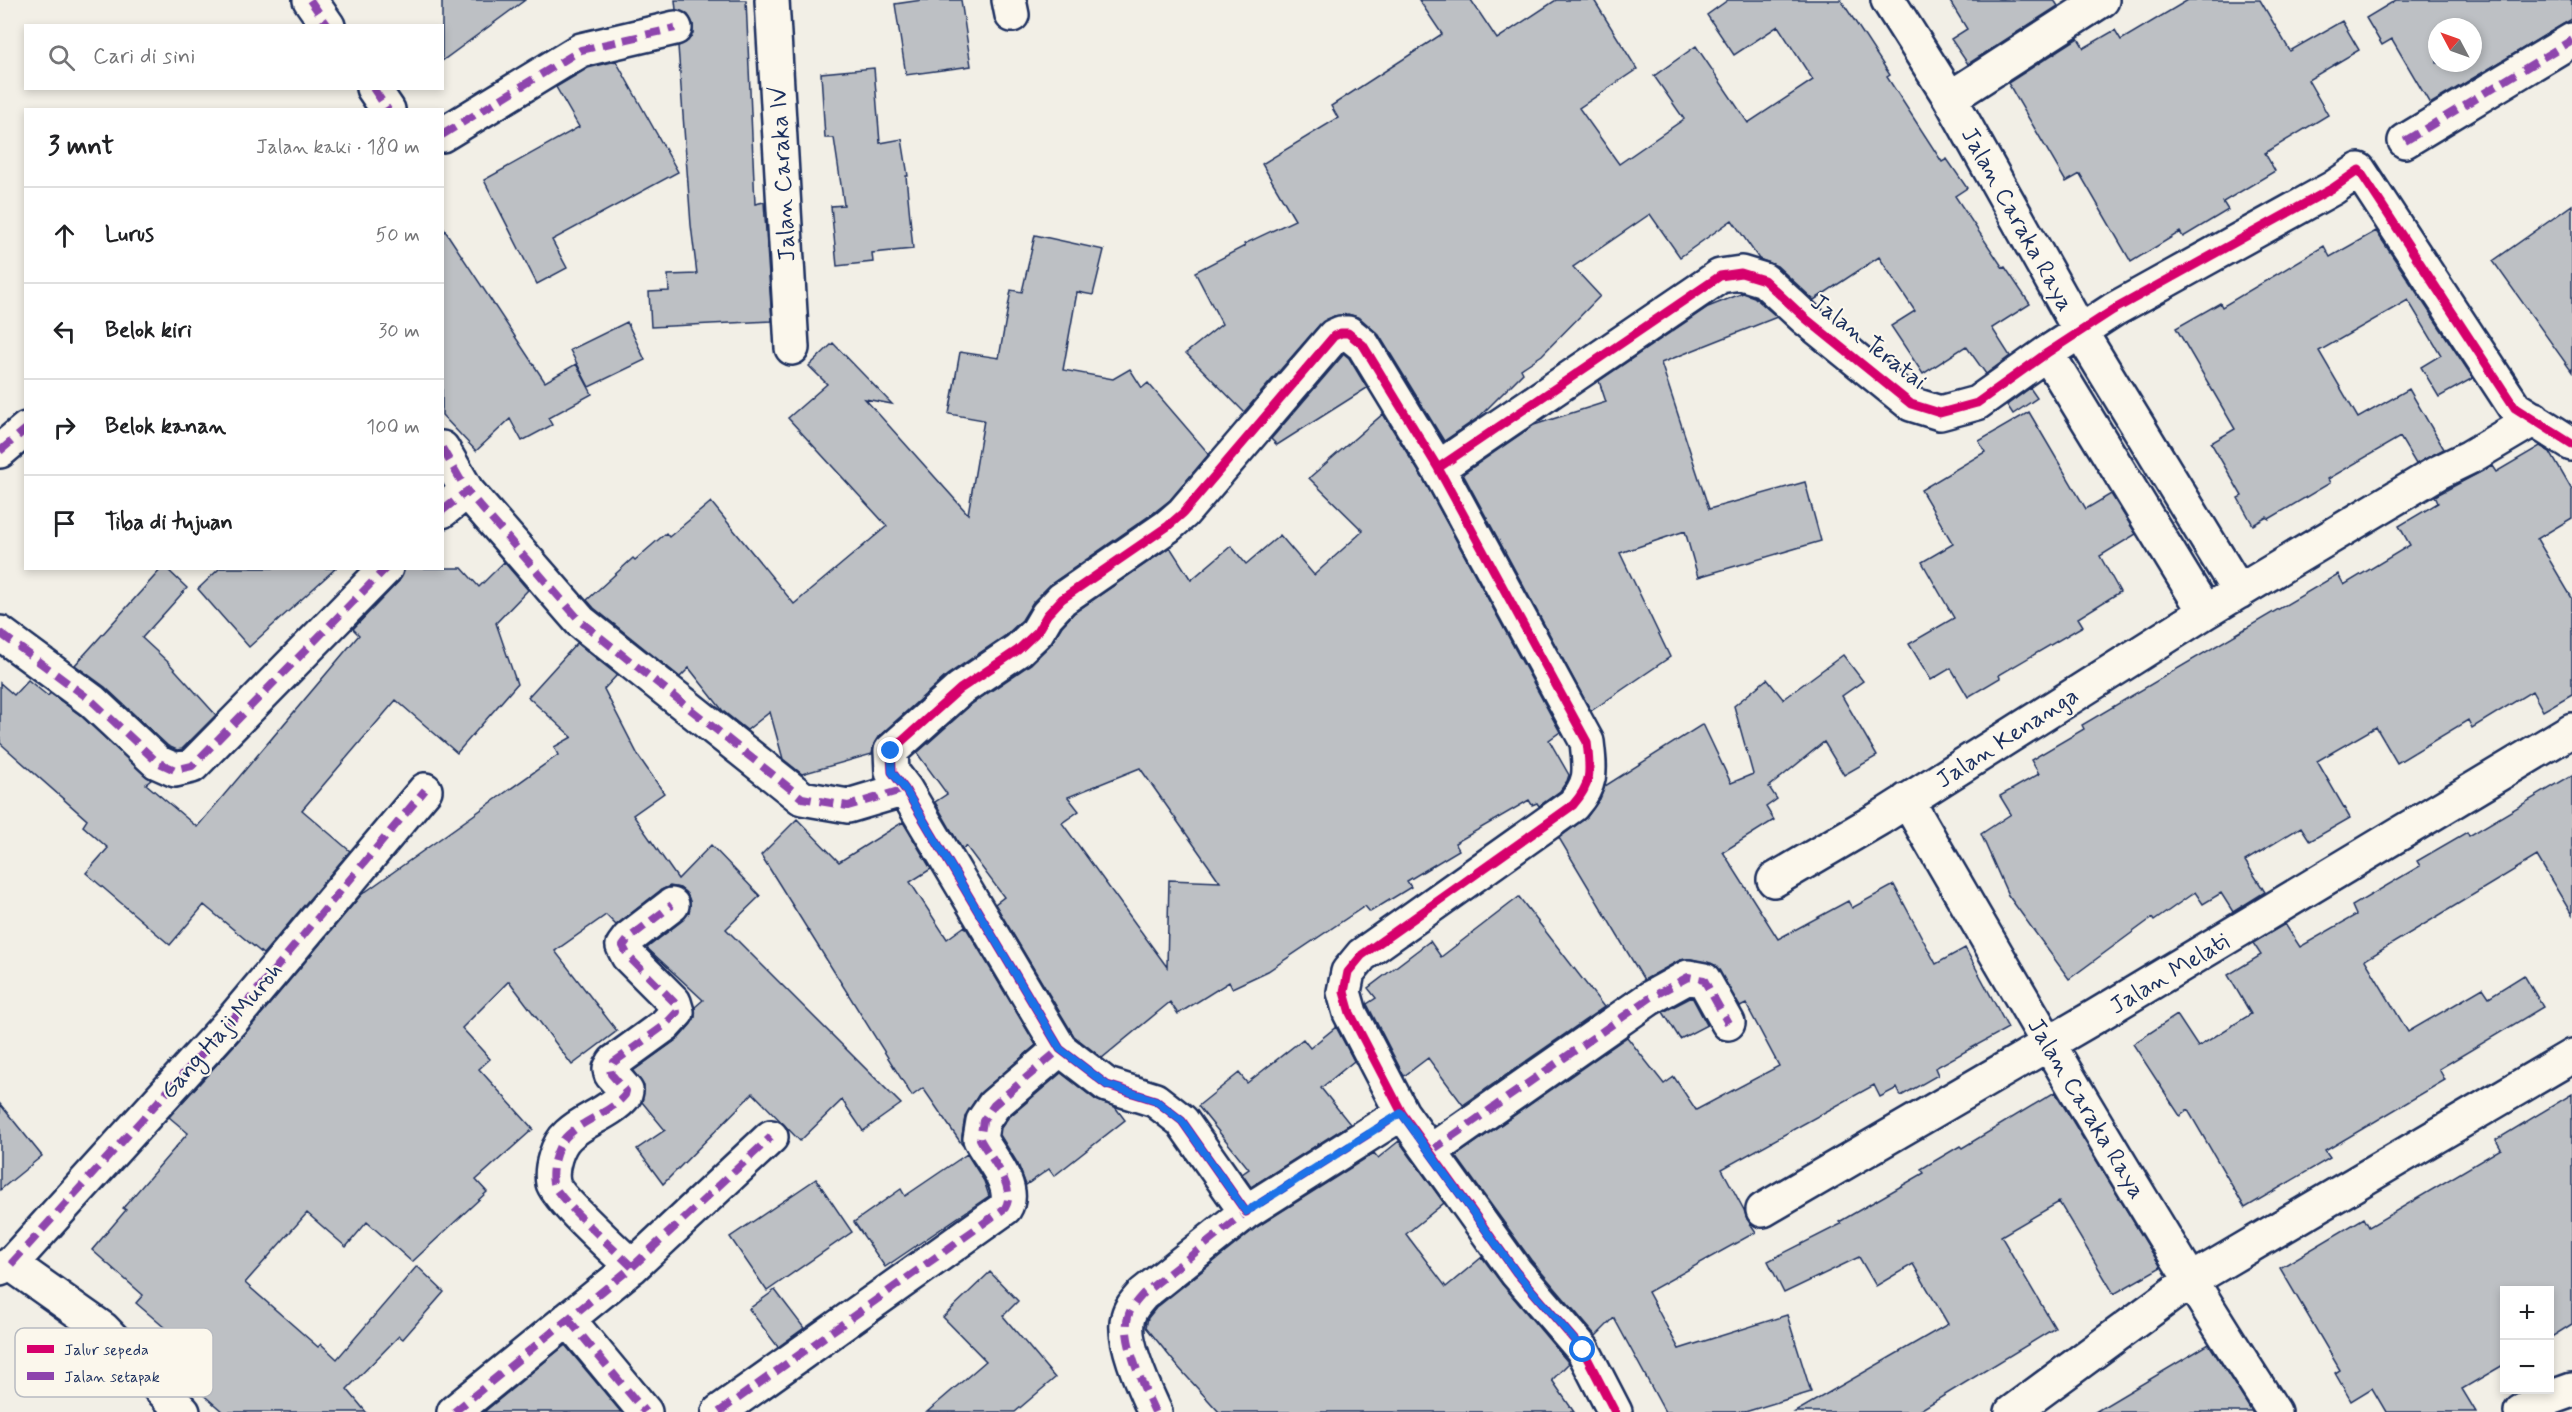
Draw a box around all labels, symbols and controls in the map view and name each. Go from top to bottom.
north arrow [2428,18,2482,72]
search box [24,24,444,90]
icon: search [45,41,78,74]
text: Cari di sini [93,43,195,71]
street label: Jalan Caraka IV [763,85,804,262]
street label: Jalan Caraka Raya [1953,122,2080,317]
text: 3 mnt [48,130,114,164]
text: Jalan kaki · 180 m [256,134,420,161]
icon: ahead [48,219,81,252]
text: Lurus [105,221,154,249]
text: 50 m [375,222,420,249]
street label: Jalan Teratai [1804,287,1932,397]
icon: left [48,315,81,348]
text: Belok kiri [105,317,192,345]
text: 30 m [378,318,420,345]
icon: right [48,411,81,444]
text: Belok kanan [105,413,226,441]
text: 100 m [366,414,420,441]
icon: arrive [48,507,81,540]
text: Tiba di tujuan [105,509,233,537]
street label: Jalan Kenanga [1931,681,2085,796]
route end [877,737,903,763]
street label: Jalan Melati [2104,926,2235,1022]
street label: Gang Haji Muroh [154,956,292,1107]
street label: Jalan Caraka Raya [2019,1013,2152,1205]
map controls [2500,1286,2554,1394]
button: + [2500,1286,2554,1340]
legend [15,1328,213,1397]
route start [1569,1336,1595,1362]
text: Jalur sepeda [64,1340,149,1361]
button: − [2500,1340,2554,1394]
text: Jalan setapak [64,1367,160,1388]

